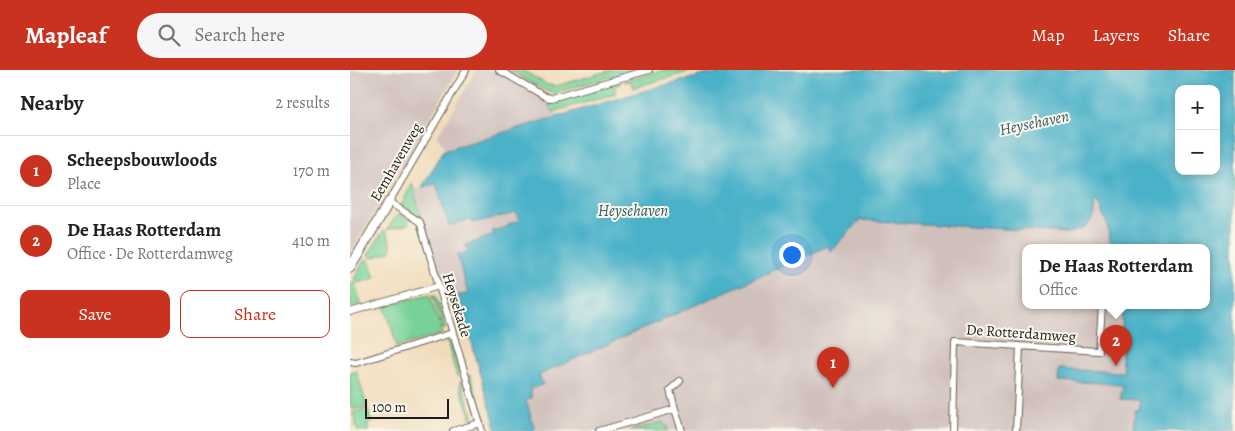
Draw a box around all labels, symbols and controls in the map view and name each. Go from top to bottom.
search box [137,13,487,58]
text: Mapleaf [25,19,107,51]
icon: search [155,21,183,49]
text: Search here [195,22,285,48]
text: Map [1032,23,1065,47]
text: Layers [1093,23,1140,47]
text: Share [1168,23,1210,47]
map controls [1175,85,1220,175]
button: + [1175,85,1220,130]
text: Nearby [20,89,83,117]
text: 2 results [275,92,330,114]
water label: Heysehaven [997,105,1071,141]
street label: Eemhavenweg [365,119,427,205]
button: − [1175,130,1220,175]
text: Scheepsbouwloods [67,147,217,173]
text: 1 [33,160,39,182]
text: 170 m [293,160,330,182]
text: Place [67,173,101,195]
water label: Heysehaven [598,200,668,222]
text: De Haas Rotterdam [67,217,221,243]
text: 2 [32,230,40,252]
text: 410 m [292,230,330,252]
your location [779,242,805,268]
text: Office · De Rotterdamweg [67,243,233,265]
popup [1022,244,1210,309]
text: De Haas Rotterdam [1039,253,1193,279]
street label: Heysekade [438,270,476,340]
text: Office [1039,279,1078,301]
button: Save [20,290,170,338]
button: Share [180,290,330,338]
street label: De Rotterdamweg [965,319,1077,347]
pin: 2 [1100,325,1132,366]
pin: 1 [817,347,849,388]
scale bar [365,396,449,419]
text: 100 m [372,398,406,417]

